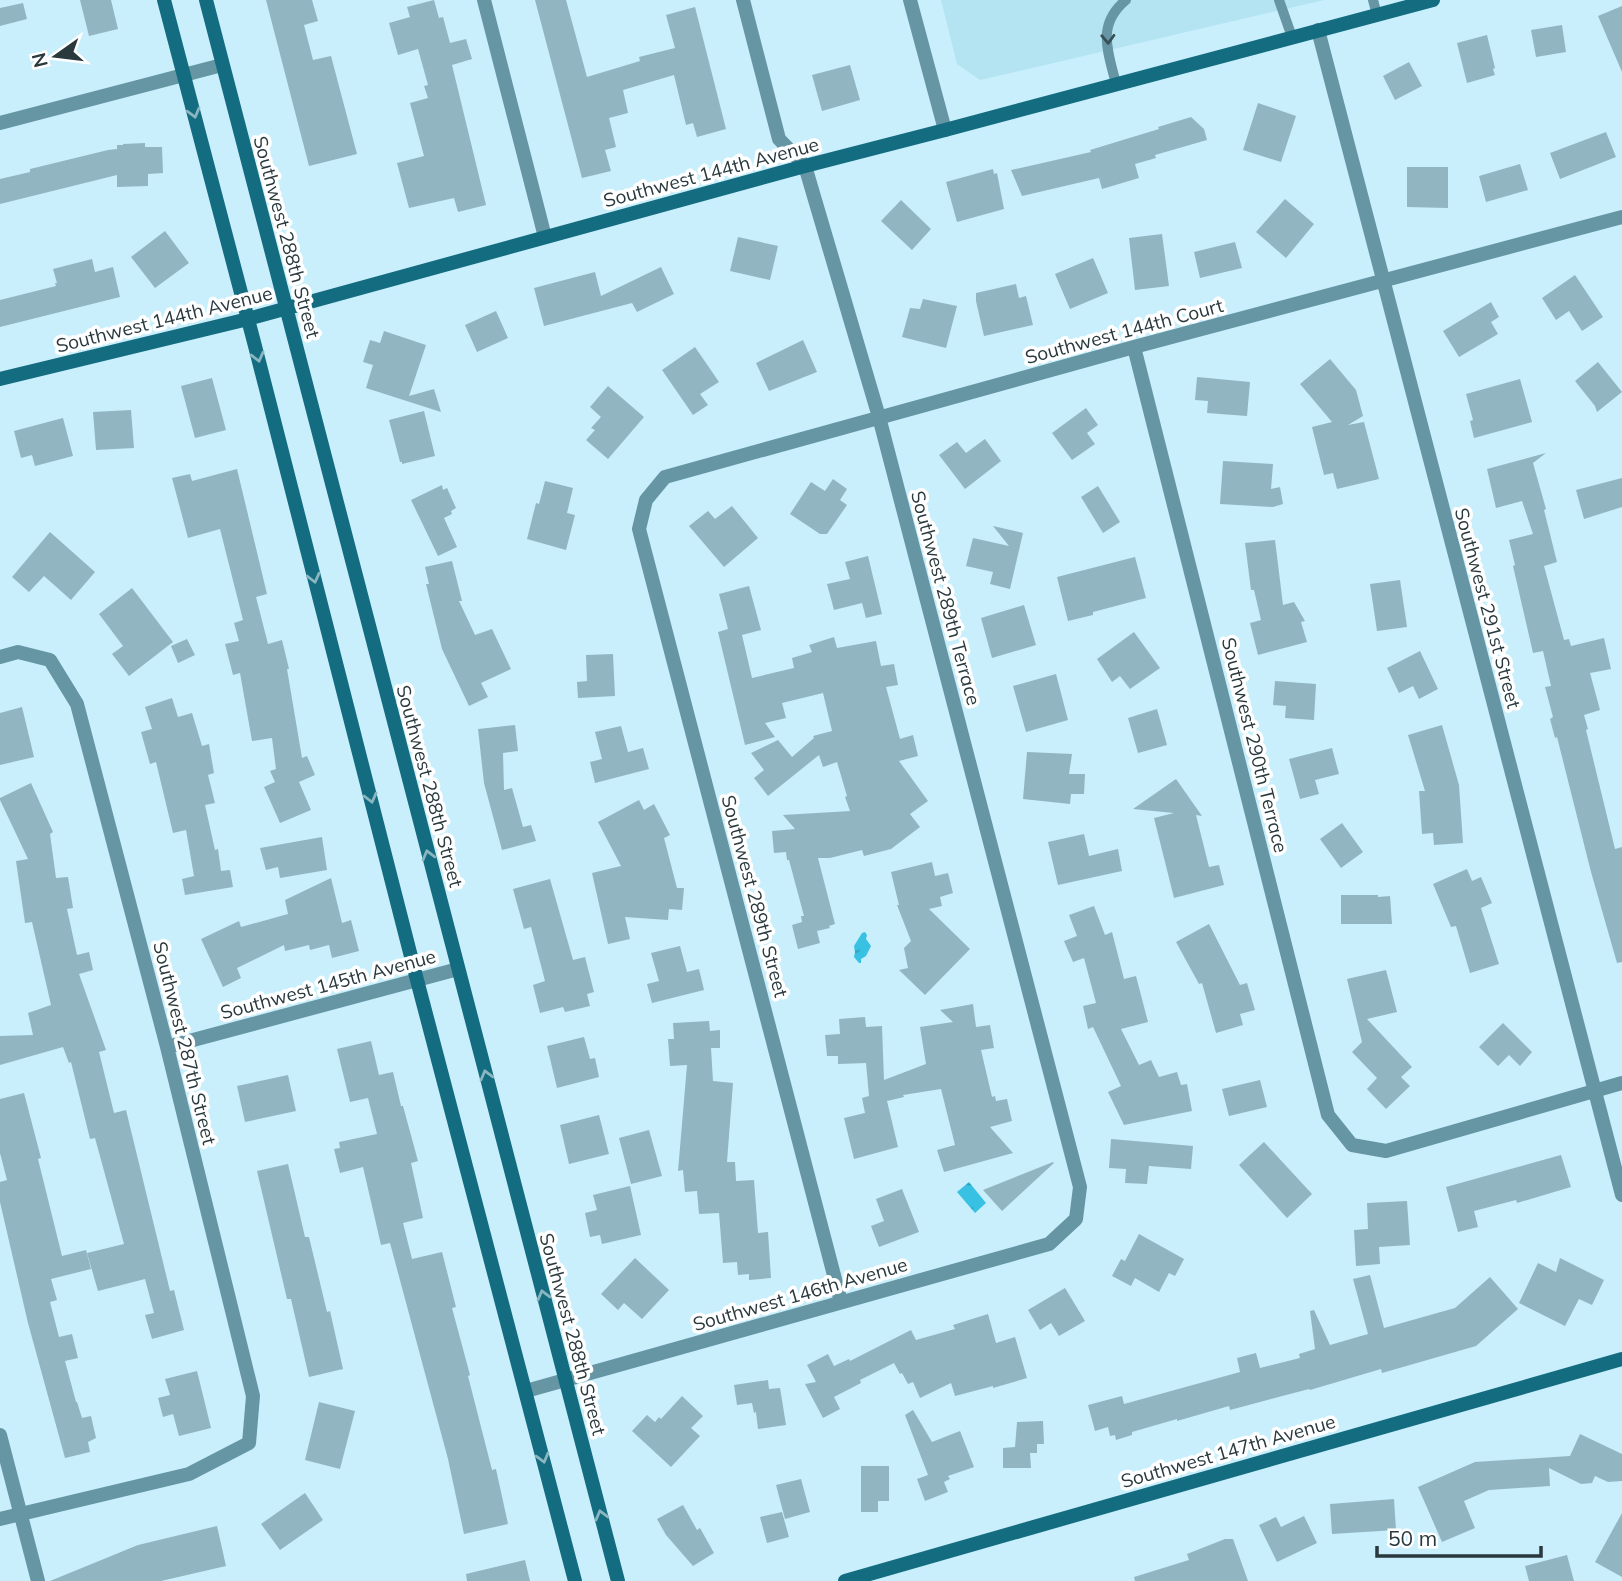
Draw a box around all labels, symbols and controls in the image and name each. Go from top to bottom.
north arrow [21,21,91,91]
one-way arrow [1100,34,1115,45]
text: N [26,50,53,70]
one-way arrow [186,107,200,119]
street label: Southwest 144th Avenue [601,132,821,212]
street label: Southwest 288th Street [248,133,326,341]
street label: Southwest 144th Avenue [53,280,275,358]
street label: Southwest 144th Court [1022,293,1226,369]
one-way arrow [250,351,264,363]
street label: Southwest 289th Terrace [906,488,986,708]
street label: Southwest 291st Street [1450,505,1526,711]
one-way arrow [306,571,320,583]
street label: Southwest 290th Terrace [1217,635,1293,855]
street label: Southwest 288th Street [391,682,469,890]
one-way arrow [363,792,377,804]
street label: Southwest 289th Street [716,792,794,1000]
one-way arrow [422,849,436,861]
street label: Southwest 287th Street [148,939,222,1147]
street label: Southwest 145th Avenue [218,944,438,1024]
one-way arrow [480,1069,494,1081]
street label: Southwest 288th Street [534,1230,612,1438]
street label: Southwest 146th Avenue [690,1252,910,1336]
one-way arrow [537,1289,551,1301]
street label: Southwest 147th Avenue [1118,1409,1338,1493]
one-way arrow [535,1451,549,1463]
one-way arrow [594,1509,609,1521]
scale bar [1377,1514,1542,1558]
text: 50 m [1388,1525,1437,1551]

